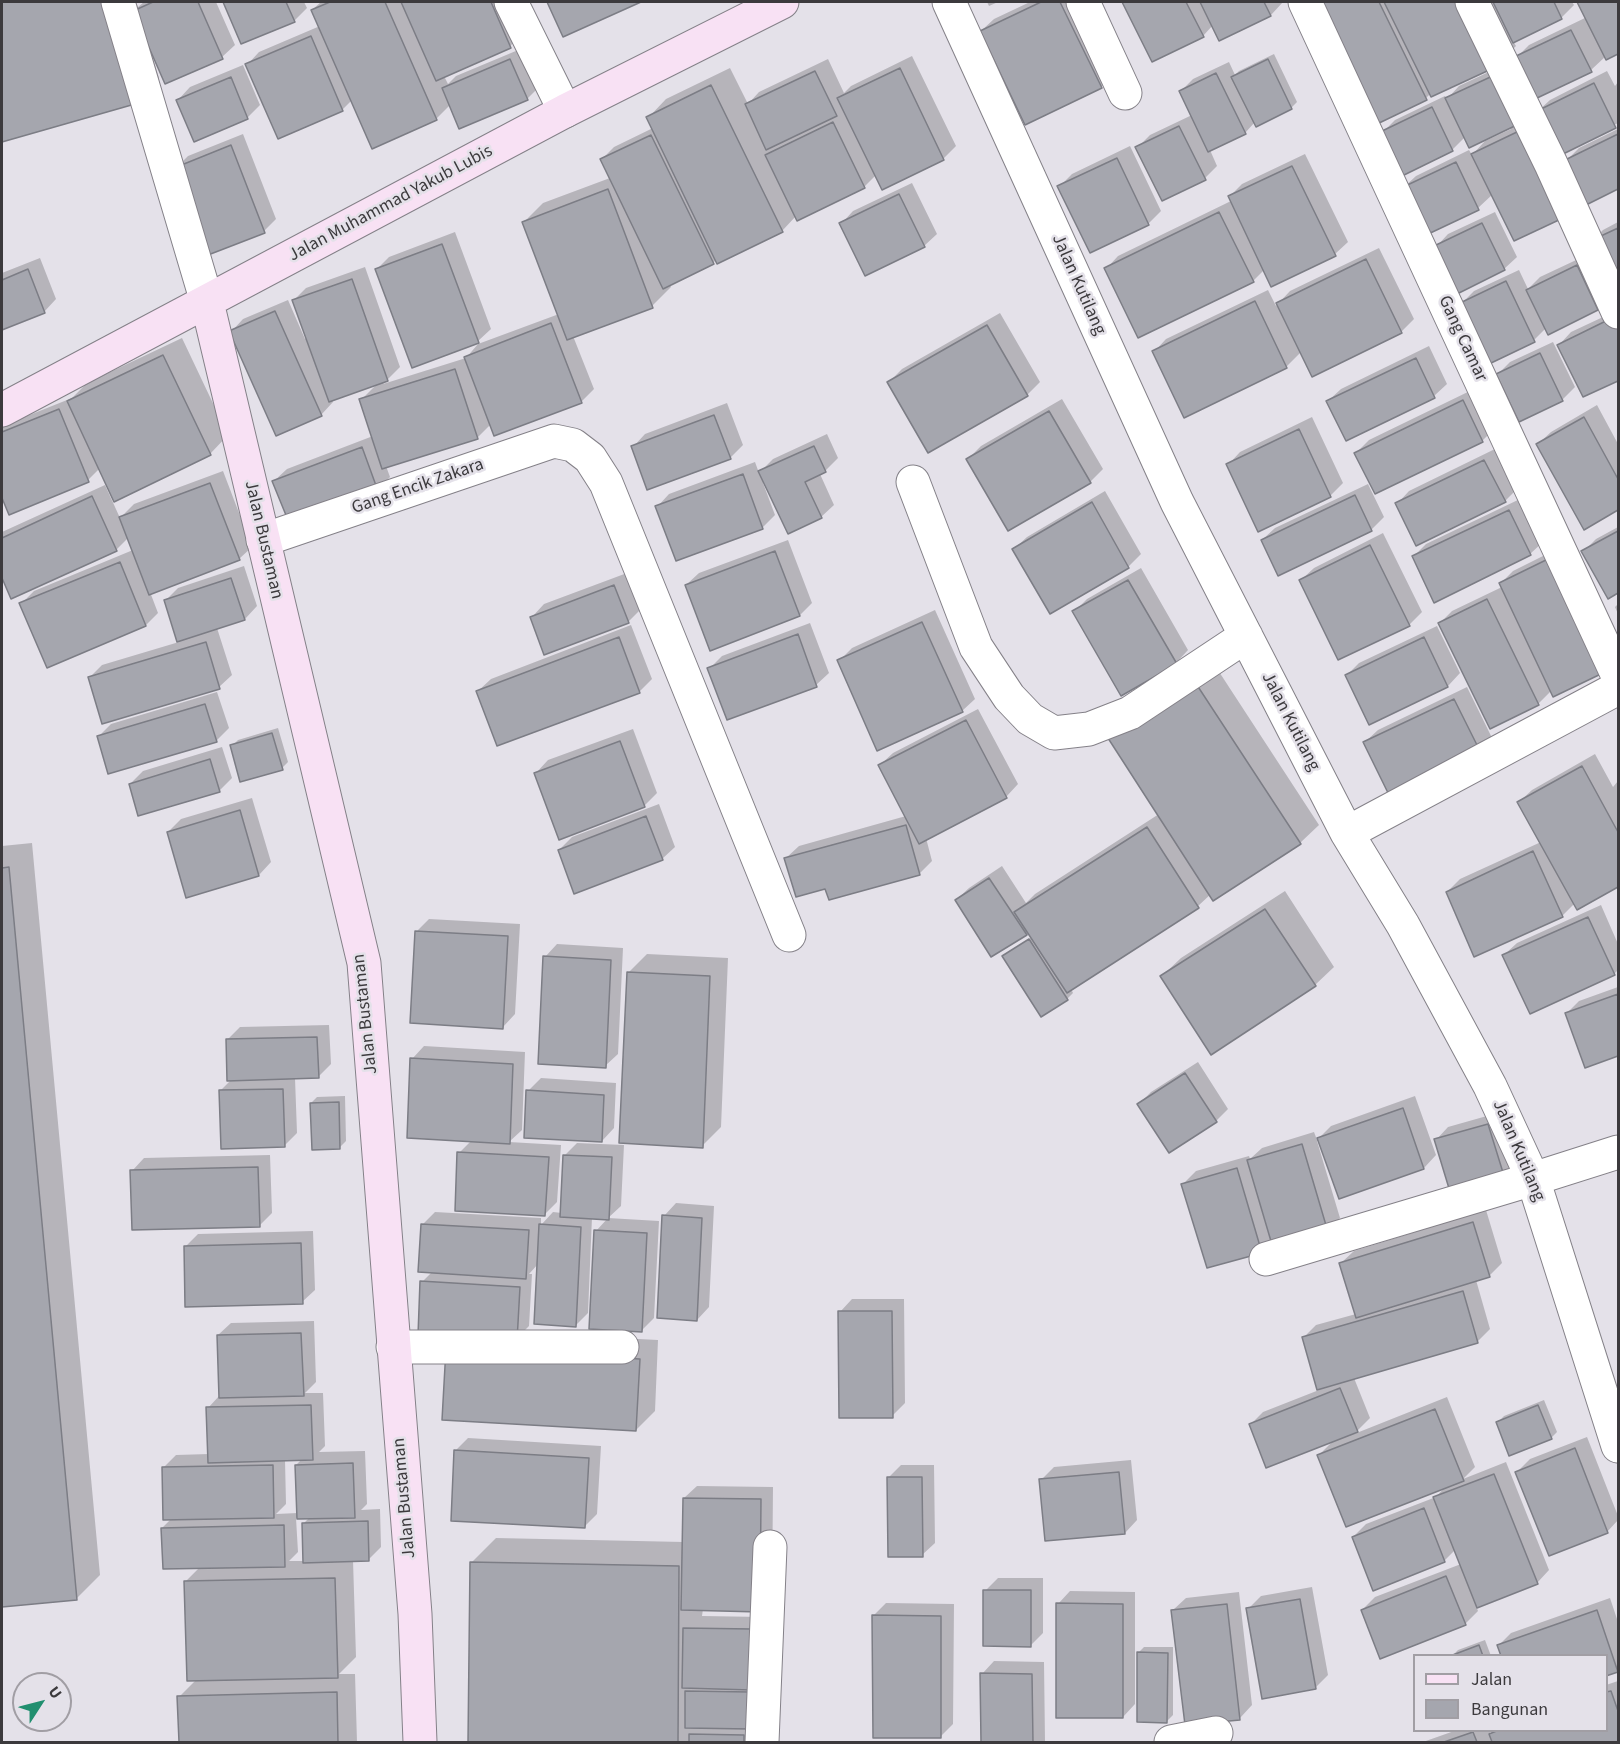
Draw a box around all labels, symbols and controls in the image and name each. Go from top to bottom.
street label: Jalan Muhammad Yakub Lubis [285,141,497,267]
street label: Jalan Kutilang [1046,231,1110,339]
street label: Gang Camar [1433,293,1491,385]
street label: Gang Encik Zakara [349,454,487,520]
street label: Jalan Bustaman [239,479,287,601]
street label: Jalan Kutilang [1256,669,1324,775]
street label: Jalan Bustaman [349,953,383,1075]
street label: Jalan Kutilang [1487,1097,1549,1205]
street label: Jalan Bustaman [389,1437,421,1559]
legend [1413,1654,1608,1732]
text: Jalan [1471,1667,1512,1692]
north arrow [12,1672,72,1732]
text: U [43,1682,67,1703]
text: Bangunan [1471,1697,1548,1722]

